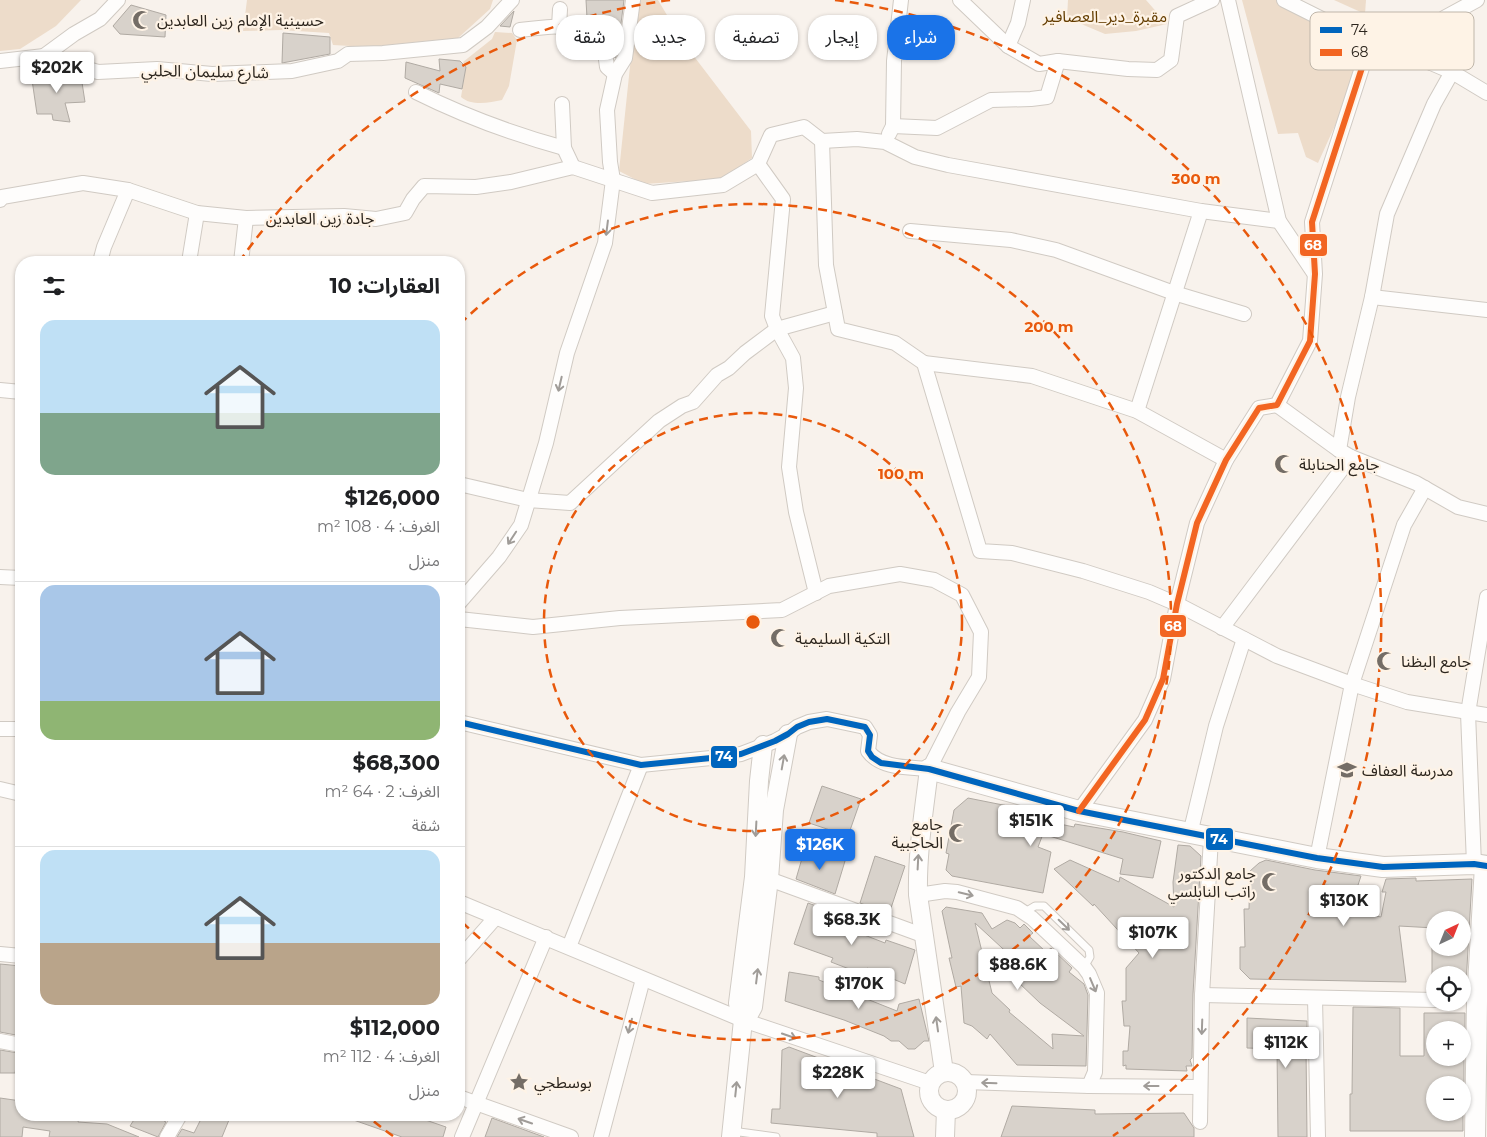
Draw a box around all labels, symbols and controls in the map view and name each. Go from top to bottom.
park label: مقبرة_دير_العصافير [1042,7,1167,26]
mosque icon: حسينية الإمام زين العابدين [131,9,153,31]
place label: حسينية الإمام زين العابدين [157,11,324,33]
legend [1310,12,1474,70]
chip: شقة [556,15,624,60]
chip: جديد [634,15,705,60]
chip: تصفية [715,15,798,60]
chip: إيجار [808,15,877,60]
chip: شراء [887,15,955,60]
text: 74 [1351,21,1368,39]
text: 68 [1351,43,1369,61]
pin: $202K [22,52,92,94]
text: $202K [31,58,83,77]
street label: شارع سليمان الحلبي [141,61,269,85]
text: 300 m [1170,169,1221,188]
street label: جادة زين العابدين [266,209,374,228]
one-way arrow [602,220,612,236]
line badge: 68 [1299,233,1328,257]
text: 68 [1304,236,1322,254]
icon: filters [40,272,68,300]
text: العقارات: 10 [329,273,440,298]
text: 200 m [1024,317,1074,336]
icon: home [195,352,285,442]
one-way arrow [555,375,564,391]
mosque icon: جامع الحنابلة [1273,453,1295,475]
place label: جامع الحنابلة [1299,455,1379,477]
text: 100 m [878,464,924,483]
text: $126,000 [345,485,440,510]
text: الغرف: 4 · 108 m² [317,517,440,536]
one-way arrow [507,531,517,545]
text: منزل [409,551,440,570]
centre of rings [744,613,762,631]
line badge: 68 [1159,614,1187,638]
text: 68 [1164,617,1182,635]
icon: home [195,618,285,708]
mosque icon: التكية السليمية [769,627,791,649]
place label: التكية السليمية [795,629,890,648]
mosque icon: جامع البظنا [1375,650,1397,672]
place label: جامع البظنا [1401,652,1471,674]
line badge: 74 [710,745,738,769]
text: 74 [715,747,733,765]
text: $68,300 [352,750,440,775]
one-way arrow [778,755,788,771]
school or university icon: مدرسة العفاف [1336,759,1358,781]
place label: مدرسة العفاف [1362,761,1453,780]
text: الغرف: 2 · 64 m² [325,782,440,801]
pin: $151K [996,804,1066,847]
text: $151K [1009,811,1053,830]
place label: جامع الحاجبية [892,815,943,852]
text: شقة [412,816,440,835]
one-way arrow [752,820,761,836]
mosque icon: جامع الحاجبية [947,822,969,844]
line badge: 74 [1205,827,1234,851]
pin: $126K [785,828,855,871]
text: 74 [1210,830,1228,848]
text: $126K [796,835,844,854]
one-way arrow [913,855,923,871]
place label: جامع الدكتور راتب النابلسي [1168,864,1256,904]
mosque icon: جامع الدكتور راتب النابلسي [1260,871,1282,893]
icon: home [195,883,285,973]
pin: $130K [1309,884,1379,927]
one-way arrow [958,890,974,899]
text: $130K [1320,891,1368,910]
pin: $68.3K [811,904,893,946]
text: $68.3K [824,910,880,929]
north arrow [1426,911,1471,956]
map controls [1426,911,1471,1121]
pin: $107K [1118,916,1188,959]
one-way arrow [1058,919,1070,932]
text: $107K [1129,923,1177,942]
pin: $88.6K [977,948,1059,991]
text: $88.6K [989,955,1047,974]
button: locate [1426,966,1471,1011]
one-way arrow [752,968,762,984]
pin: $170K [824,968,894,1010]
text: $170K [835,974,883,993]
one-way arrow [1089,977,1099,992]
text: $112,000 [350,1015,440,1040]
one-way arrow [932,1016,942,1032]
one-way arrow [625,1018,634,1034]
one-way arrow [1197,1018,1206,1034]
button: + [1426,1021,1471,1066]
pin: $112K [1251,1026,1321,1069]
one-way arrow [781,1032,797,1041]
text: $112K [1264,1033,1308,1052]
text: الغرف: 4 · 112 m² [323,1047,440,1066]
pin: $228K [803,1056,873,1099]
text: $228K [812,1063,864,1082]
place icon: بوسطجي [508,1071,530,1093]
place label: بوسطجي [534,1073,592,1095]
button: − [1426,1076,1471,1121]
one-way arrow [981,1078,997,1087]
text: منزل [409,1081,440,1100]
one-way arrow [731,1081,741,1097]
one-way arrow [1143,1081,1160,1091]
one-way arrow [517,1116,533,1125]

